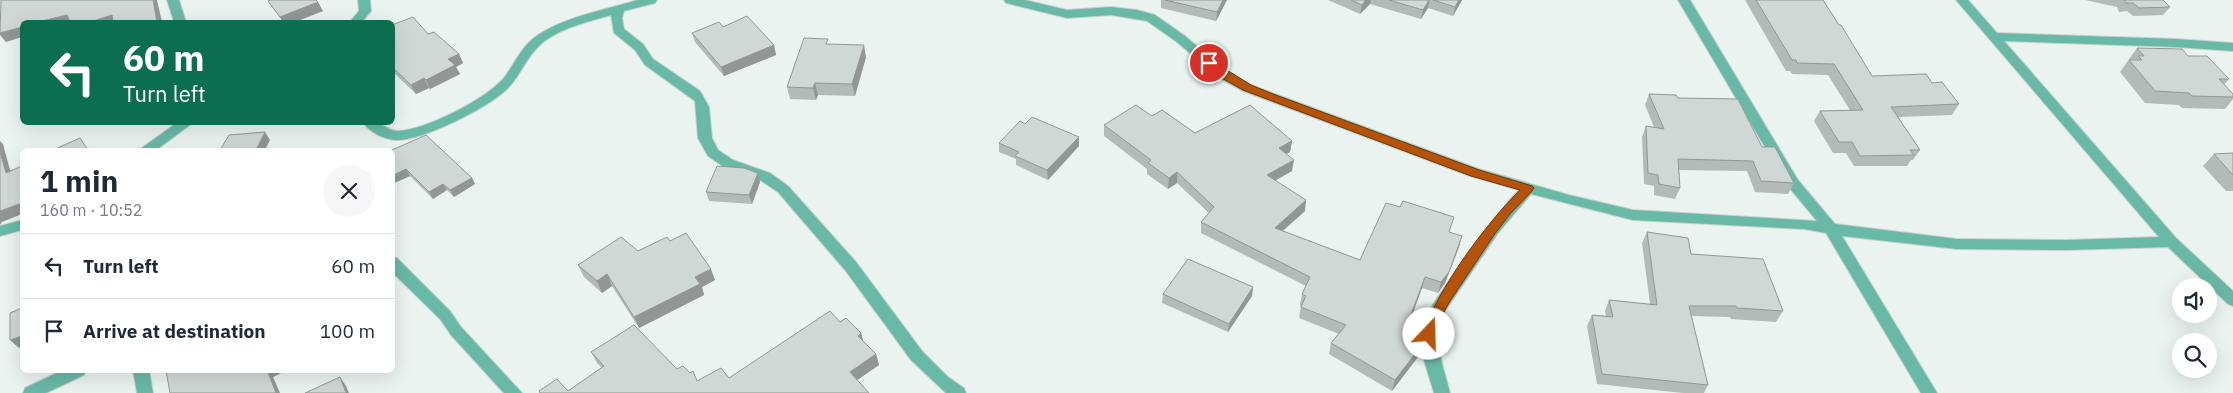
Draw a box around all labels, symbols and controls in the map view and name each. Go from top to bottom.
text: 60 m [123,35,205,81]
icon: left [40,40,105,105]
pin [1188,42,1230,84]
icon: arrive [1195,49,1223,77]
text: Turn left [123,79,206,108]
text: 1 min [40,161,118,200]
button: close [323,165,375,217]
text: 160 m · 10:52 [40,200,142,220]
icon: left [40,252,68,280]
text: Turn left [83,254,159,278]
text: 60 m [331,254,375,278]
map controls [2172,278,2217,378]
button: sound [2172,278,2217,323]
position arrow [1402,307,1454,359]
icon: arrive [40,317,68,345]
text: Arrive at destination [83,319,266,343]
text: 100 m [320,319,375,343]
button: search [2172,333,2217,378]

